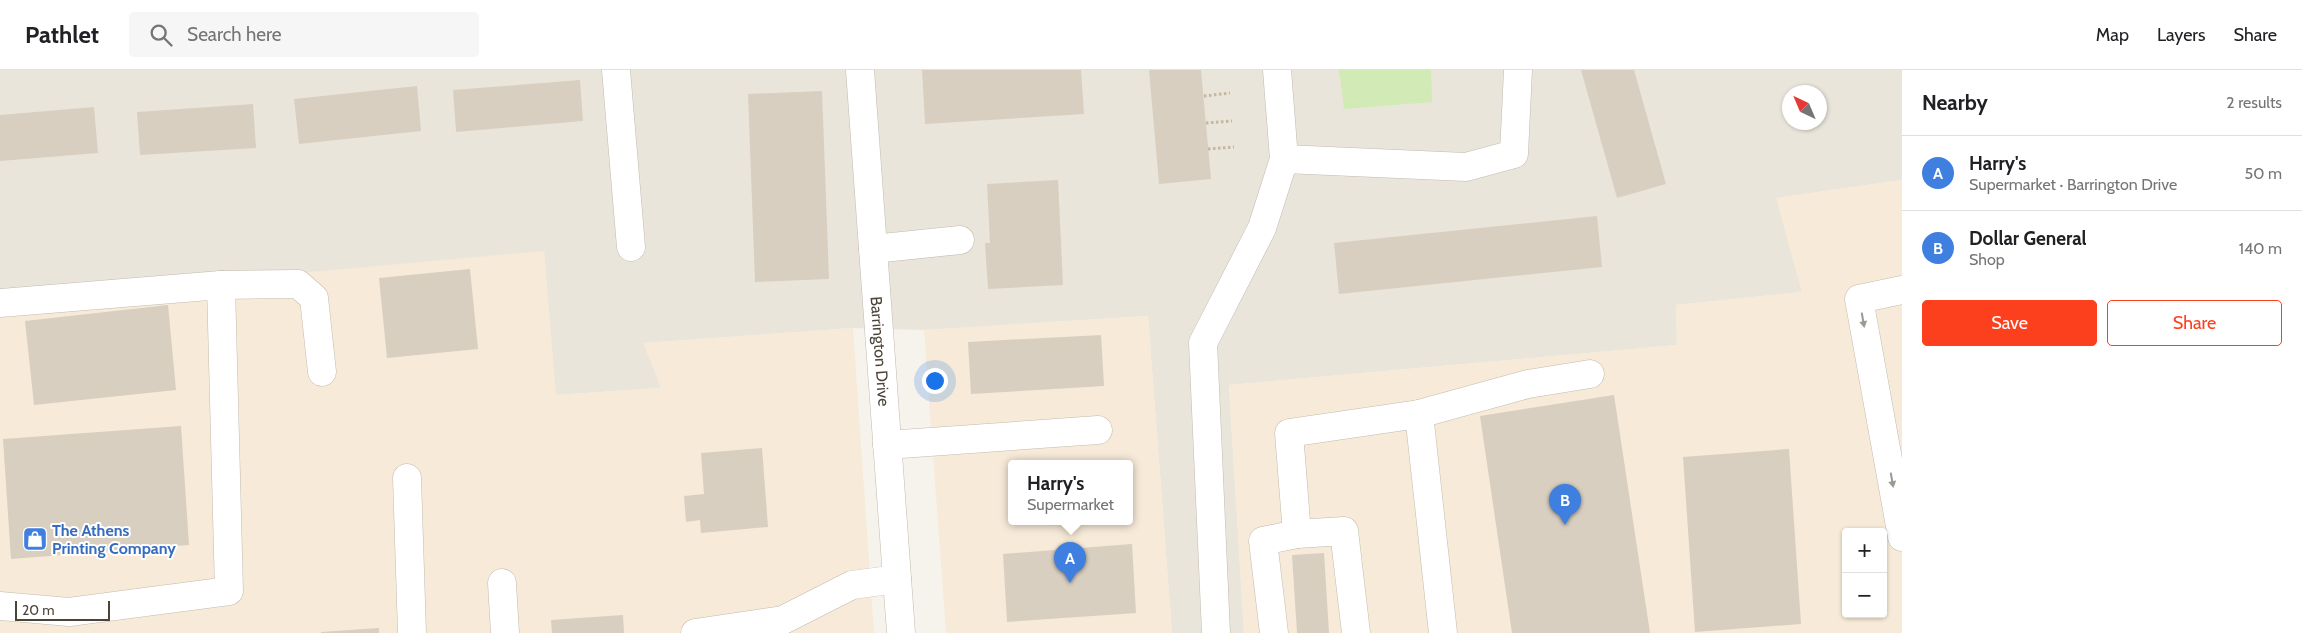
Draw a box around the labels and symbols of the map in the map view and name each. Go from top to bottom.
north arrow [1782,85,1827,130]
street label: Barrington Drive [867,296,893,407]
one-way arrow [1859,313,1867,329]
your location [922,368,948,394]
one-way arrow [1888,472,1896,488]
pin: B [1549,484,1581,525]
place label: The Athens Printing Company [52,521,176,558]
shop icon: The Athens Printing Company [22,526,48,552]
pin: A [1054,542,1086,583]
scale bar [15,598,110,621]

